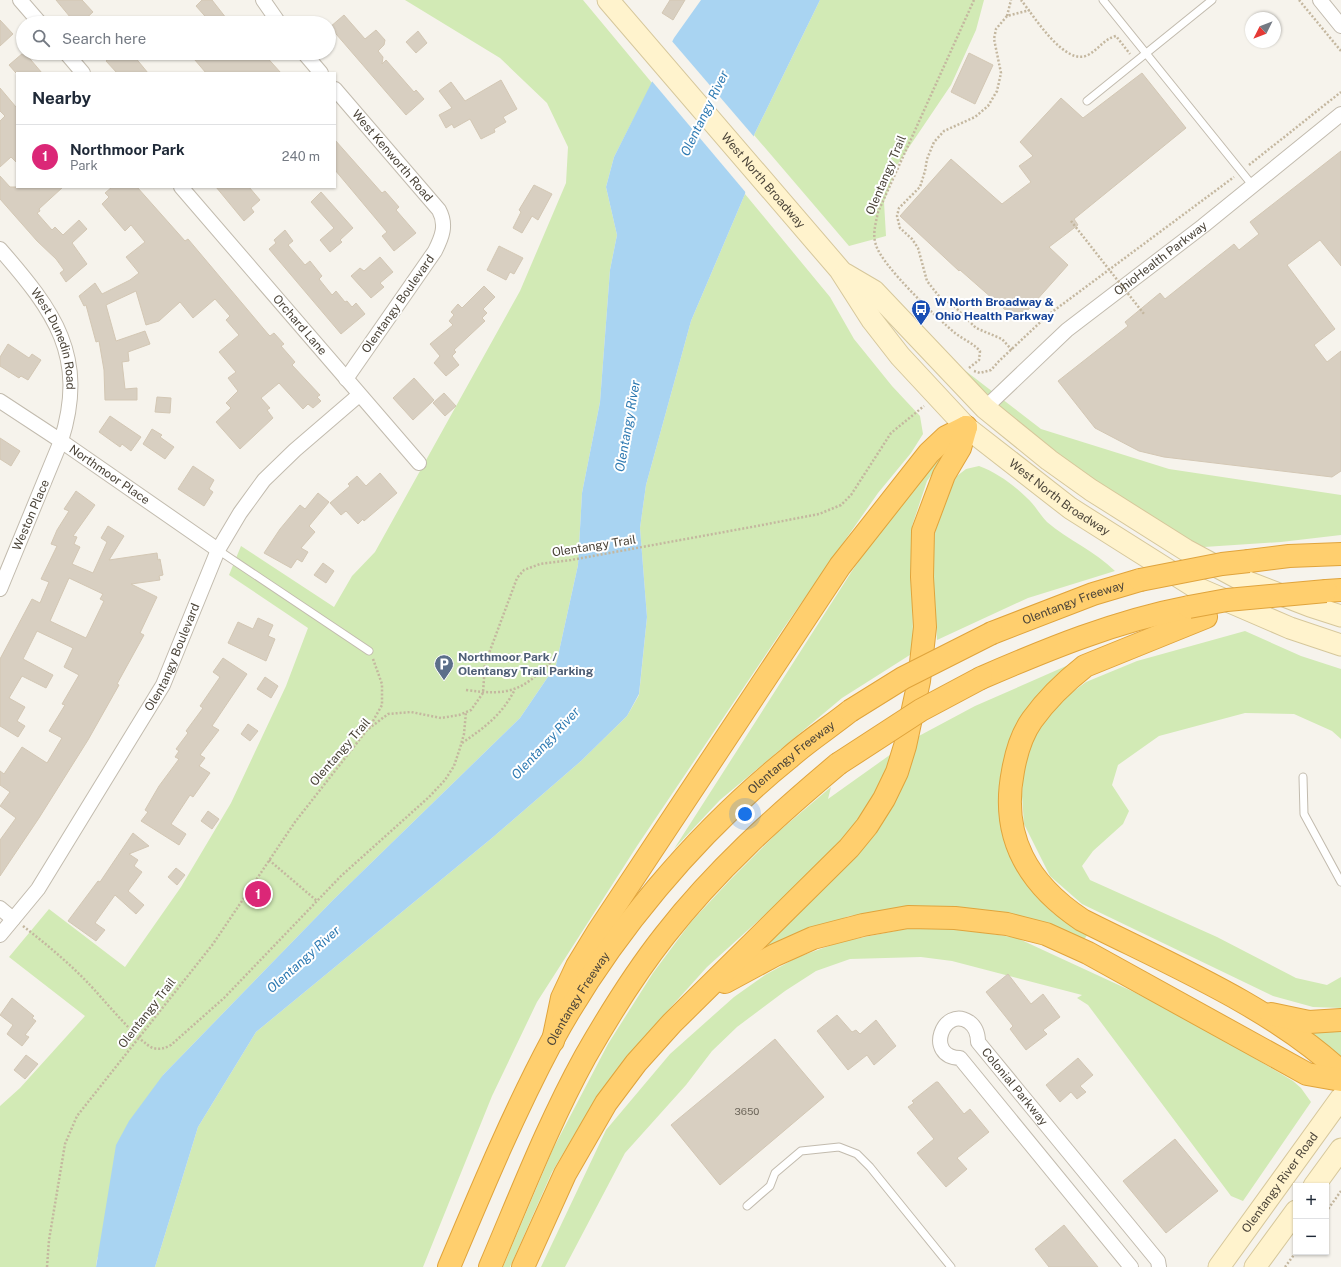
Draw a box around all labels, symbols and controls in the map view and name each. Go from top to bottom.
north arrow [1245,12,1281,48]
search box [16,16,336,60]
icon: search [30,27,52,49]
text: Search here [62,30,146,47]
water label: Olentangy River [677,68,732,158]
text: Nearby [32,88,91,108]
street label: West Kenworth Road [349,107,436,204]
street label: West North Broadway [718,130,808,232]
street label: Olentangy Trail [863,133,909,217]
text: Northmoor Park [70,141,185,158]
text: 1 [42,149,48,164]
text: 240 m [282,149,320,164]
text: Park [70,158,98,173]
street label: OhioHealth Parkway [1111,218,1210,298]
street label: Olentangy Boulevard [359,252,437,356]
street label: West Dunedin Road [28,285,77,390]
street label: Orchard Lane [270,292,330,358]
place label: W North Broadway & Ohio Health Parkway [935,295,1054,323]
bus stop icon: W North Broadway & Ohio Health Parkway [910,298,932,326]
water label: Olentangy River [612,379,643,473]
street label: Northmoor Place [67,442,153,508]
street label: West North Broadway [1006,456,1113,539]
street label: Weston Place [10,477,52,553]
street label: Olentangy Trail [551,532,637,560]
street label: Olentangy Freeway [1020,578,1127,628]
street label: Olentangy Boulevard [142,601,203,714]
place label: Northmoor Park / Olentangy Trail Parking [458,650,594,678]
parking icon: Northmoor Park / Olentangy Trail Parking [433,653,455,681]
water label: Olentangy River [508,704,583,782]
street label: Olentangy Trail [307,715,373,789]
street label: Olentangy Freeway [745,718,838,797]
your location [735,804,755,824]
pin: 1 [245,879,271,909]
water label: Olentangy River [264,923,343,996]
street label: Olentangy Freeway [544,949,613,1048]
street label: Olentangy Trail [115,975,179,1051]
street label: Colonial Parkway [979,1045,1051,1129]
house number: 3650 [735,1105,760,1117]
street label: Olentangy River Road [1239,1130,1321,1236]
map controls [1293,1183,1329,1255]
button: + [1293,1183,1329,1219]
button: − [1293,1219,1329,1255]

